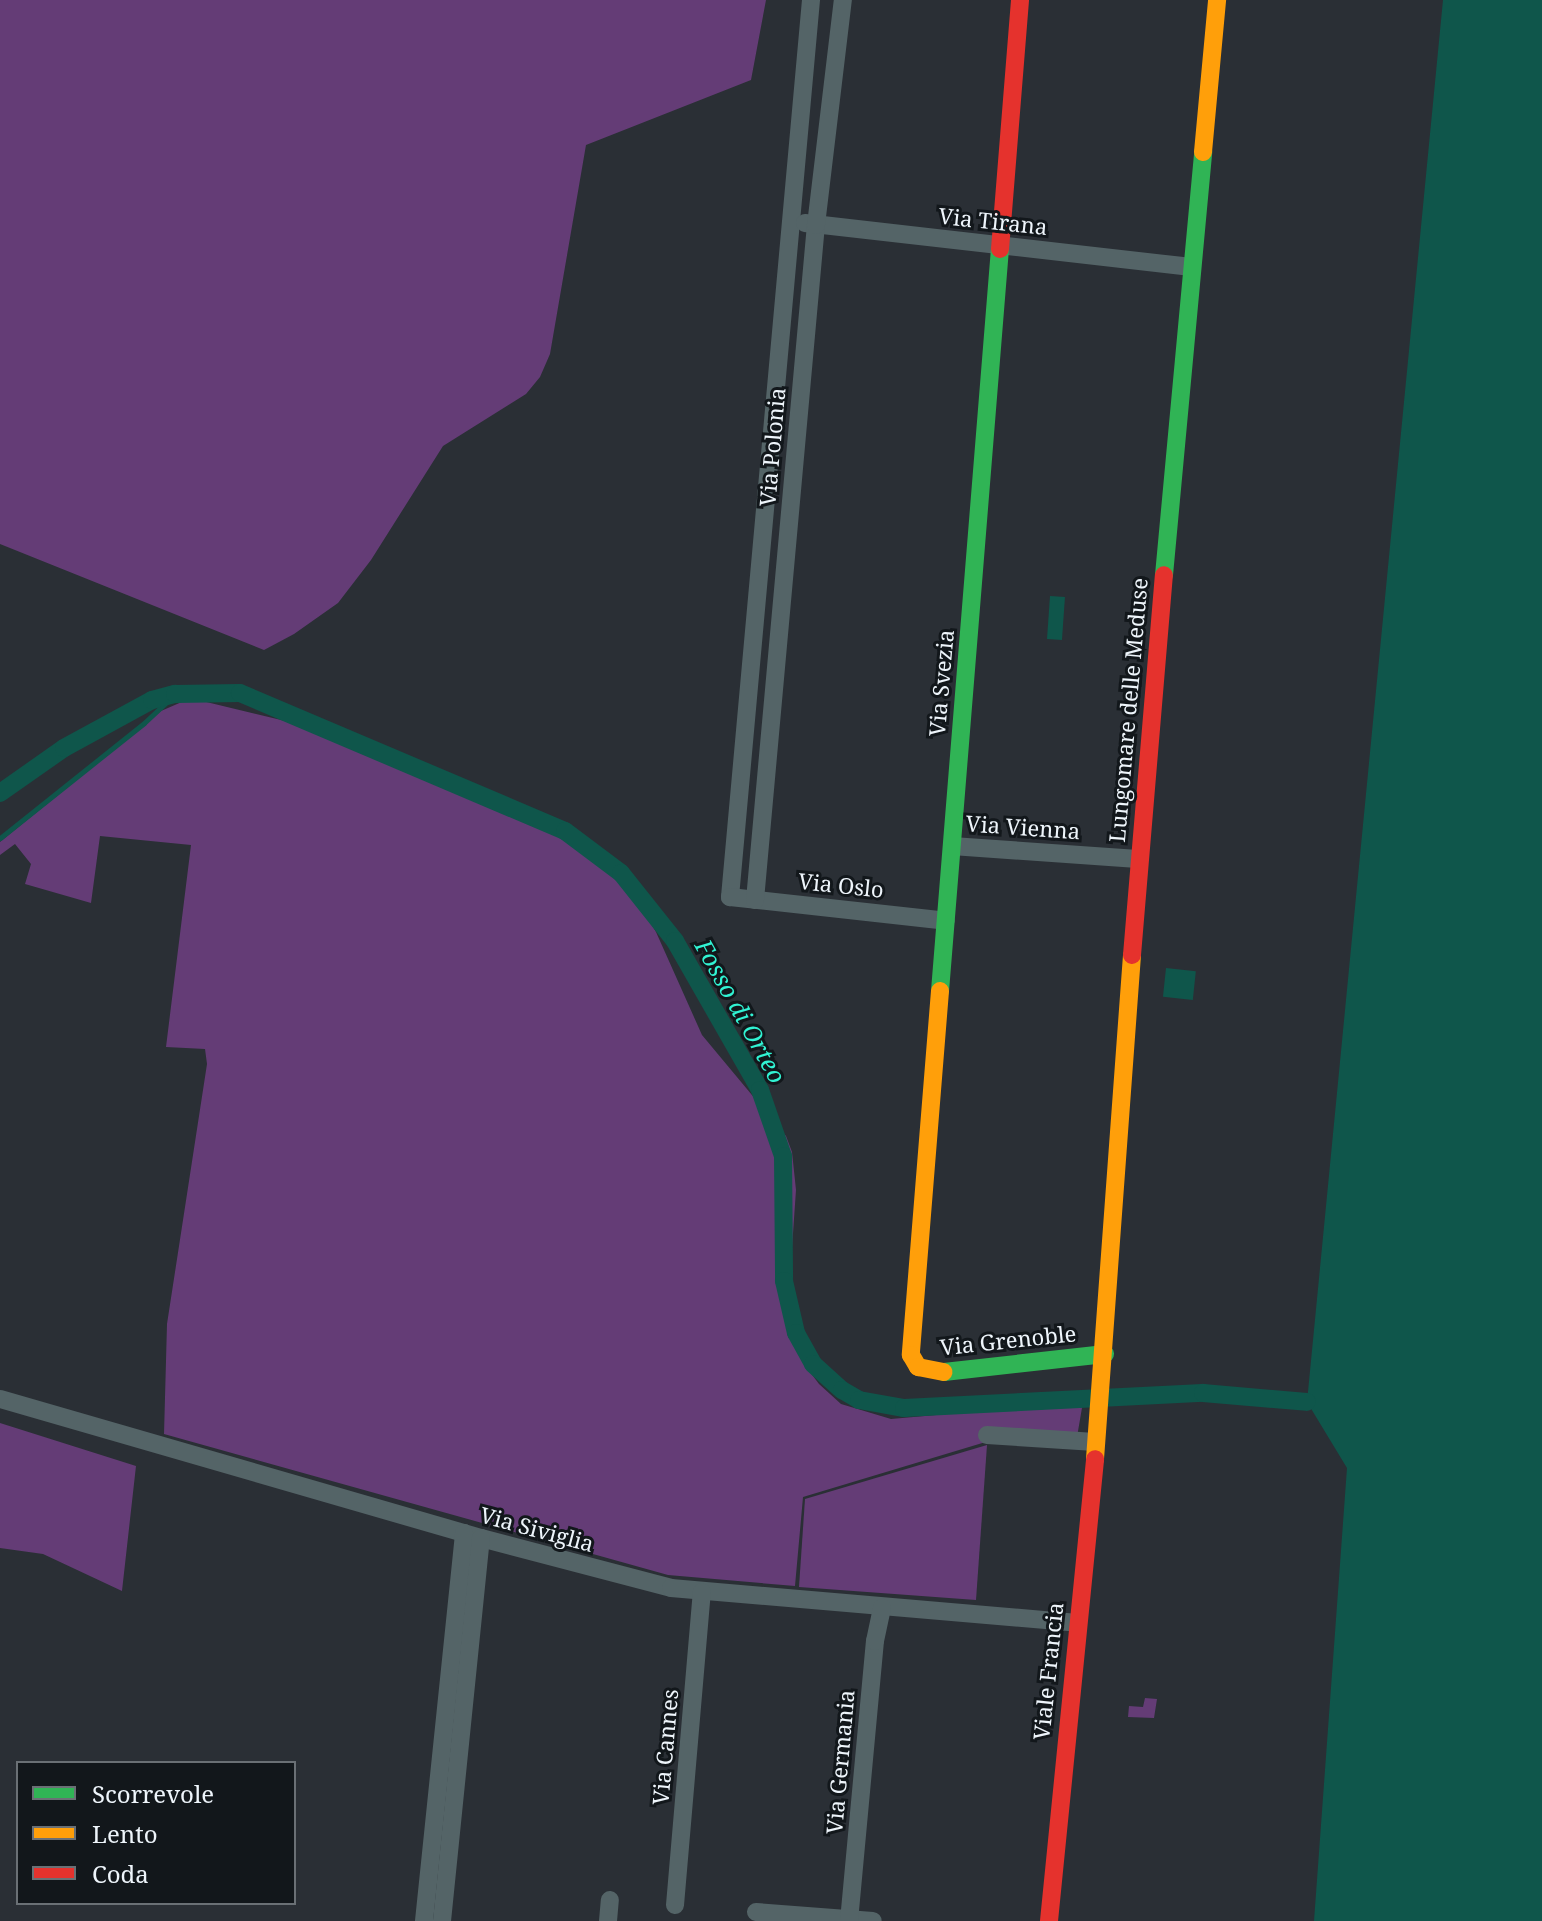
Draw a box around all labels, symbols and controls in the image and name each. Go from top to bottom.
street label: Via Tirana [937,202,1049,240]
street label: Via Polonia [754,387,790,507]
street label: Lungomare delle Meduse [1103,577,1153,843]
street label: Via Svezia [923,628,959,738]
street label: Via Vienna [965,810,1081,844]
street label: Via Oslo [797,867,885,903]
water label: Fosso di Orteo [690,934,792,1088]
street label: Via Grenoble [939,1320,1077,1360]
street label: Via Siviglia [477,1501,597,1557]
street label: Viale Francia [1028,1601,1068,1741]
street label: Via Cannes [647,1688,683,1806]
street label: Via Germania [821,1689,859,1835]
legend [16,1761,296,1905]
text: Scorrevole [92,1777,214,1810]
text: Lento [92,1817,158,1850]
text: Coda [92,1857,149,1890]

